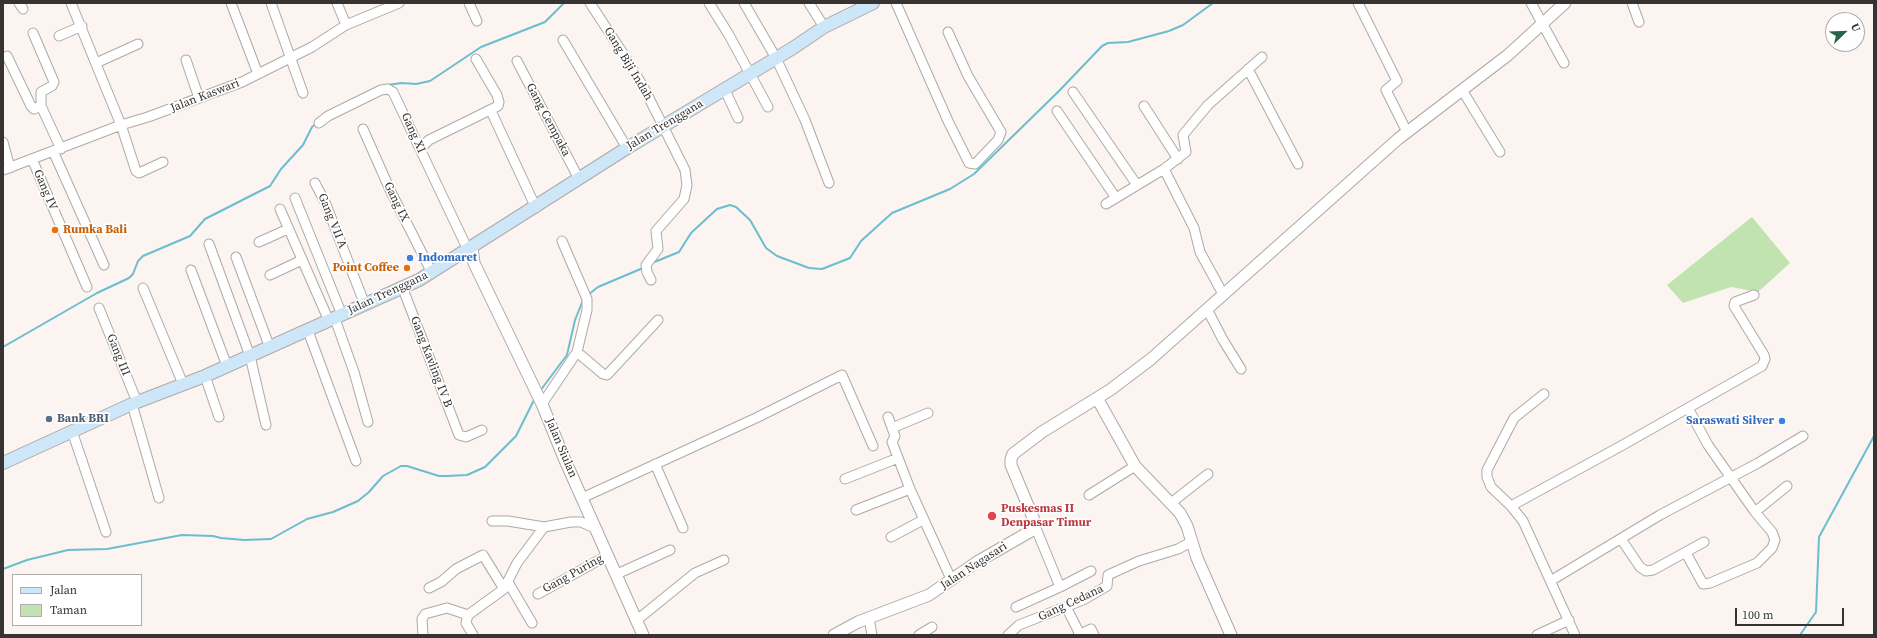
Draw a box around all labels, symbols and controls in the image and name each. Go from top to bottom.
north arrow [1825,12,1865,52]
text: U [1847,21,1864,34]
street label: Gang Biji Indah [600,25,656,103]
street label: Jalan Kaswari [168,76,242,116]
street label: Gang Cempaka [523,81,573,159]
street label: Jalan Trenggana [624,97,706,153]
street label: Gang XI [398,111,428,155]
street label: Gang IV [30,167,60,213]
street label: Gang IX [380,180,412,224]
street label: Gang VII A [314,191,350,251]
place label: Rumka Bali [63,223,127,237]
marker: Rumka Bali [50,225,60,235]
place label: Indomaret [418,251,477,265]
marker: Indomaret [405,253,415,263]
place label: Point Coffee [332,261,399,275]
marker: Point Coffee [402,263,412,273]
street label: Jalan Trenggana [346,268,430,318]
street label: Gang Kavling IV B [407,314,455,410]
street label: Gang III [103,332,133,378]
place label: Bank BRI [57,412,109,426]
marker: Bank BRI [44,414,54,424]
place label: Saraswati Silver [1686,414,1774,428]
street label: Jalan Siulan [542,416,580,480]
marker: Saraswati Silver [1777,416,1787,426]
place label: Puskesmas II Denpasar Timur [1001,502,1091,530]
marker: Puskesmas II Denpasar Timur [986,510,998,522]
street label: Jalan Nagasari [938,539,1010,593]
street label: Gang Puring [540,552,606,596]
legend [12,574,142,626]
text: Jalan [50,582,77,598]
street label: Gang Cedana [1036,582,1106,624]
scale bar [1737,600,1846,626]
text: Taman [50,602,87,618]
text: 100 m [1742,607,1774,623]

